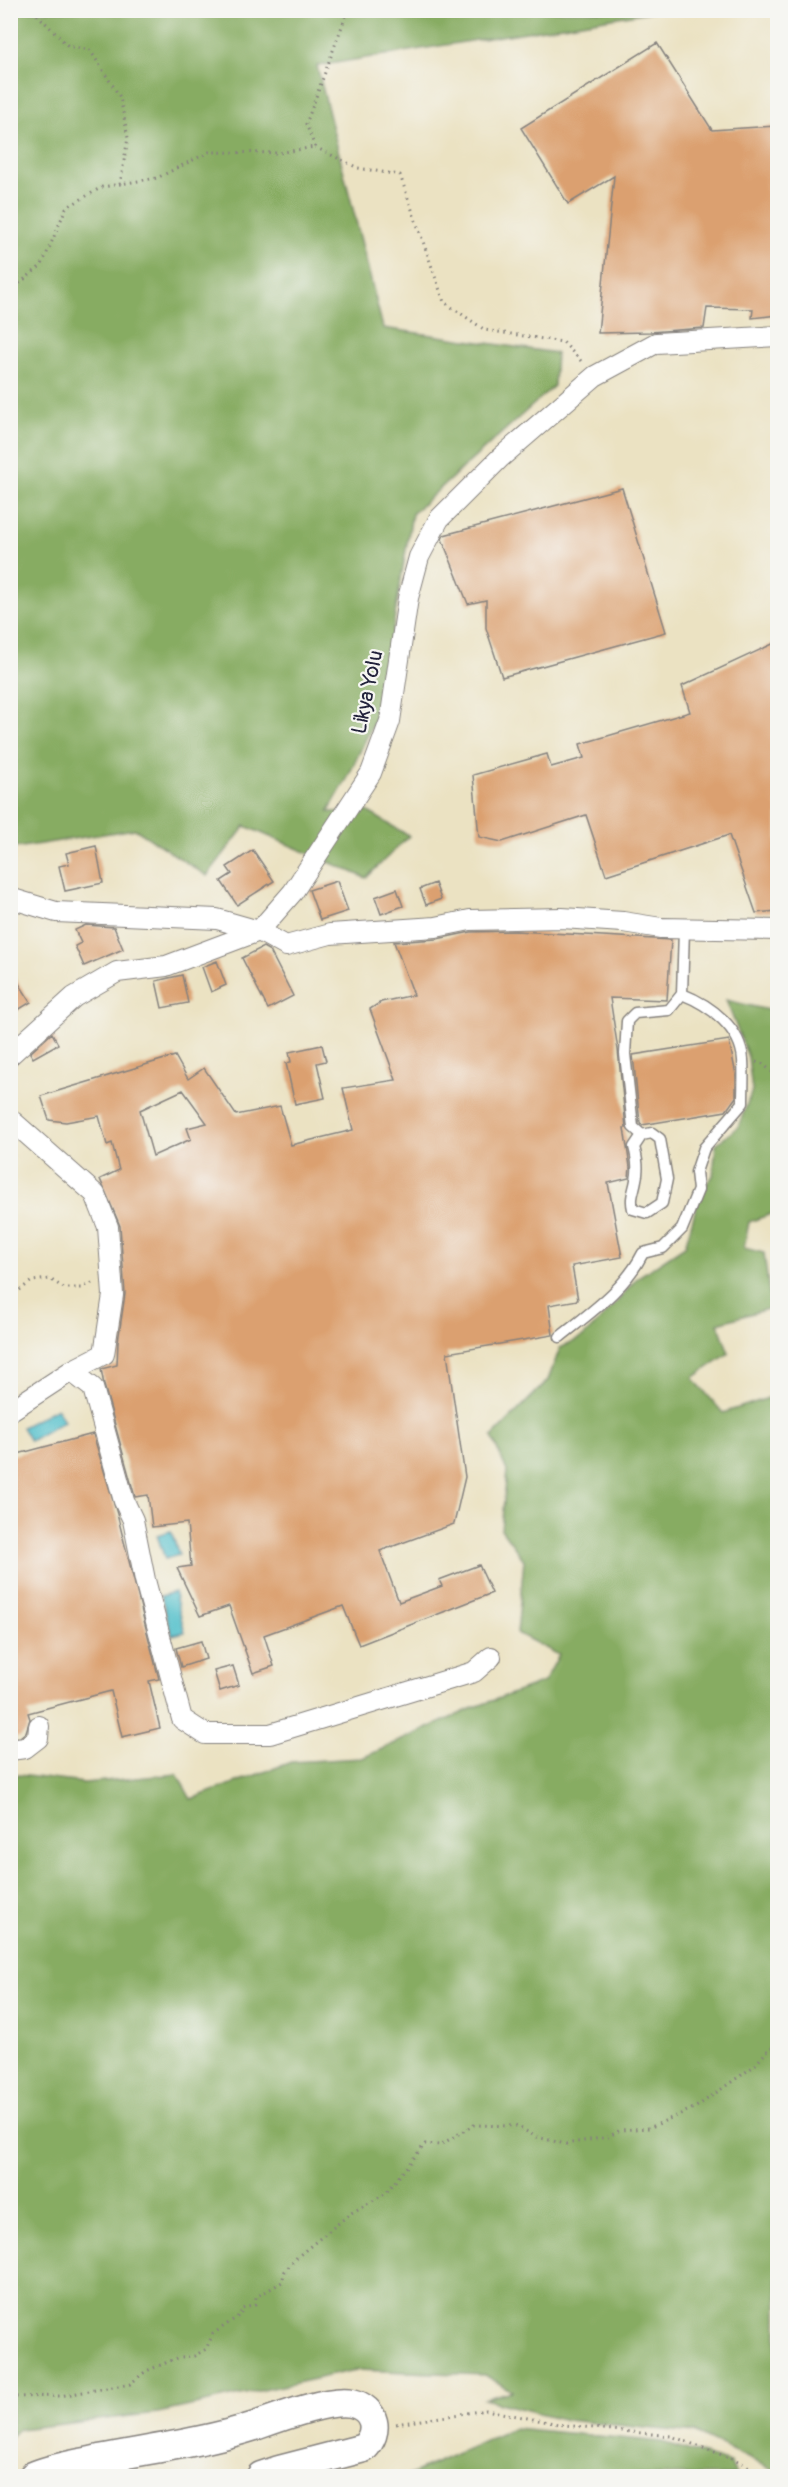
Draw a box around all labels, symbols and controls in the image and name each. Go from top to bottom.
street label: Likya Yolu [345,648,390,736]

